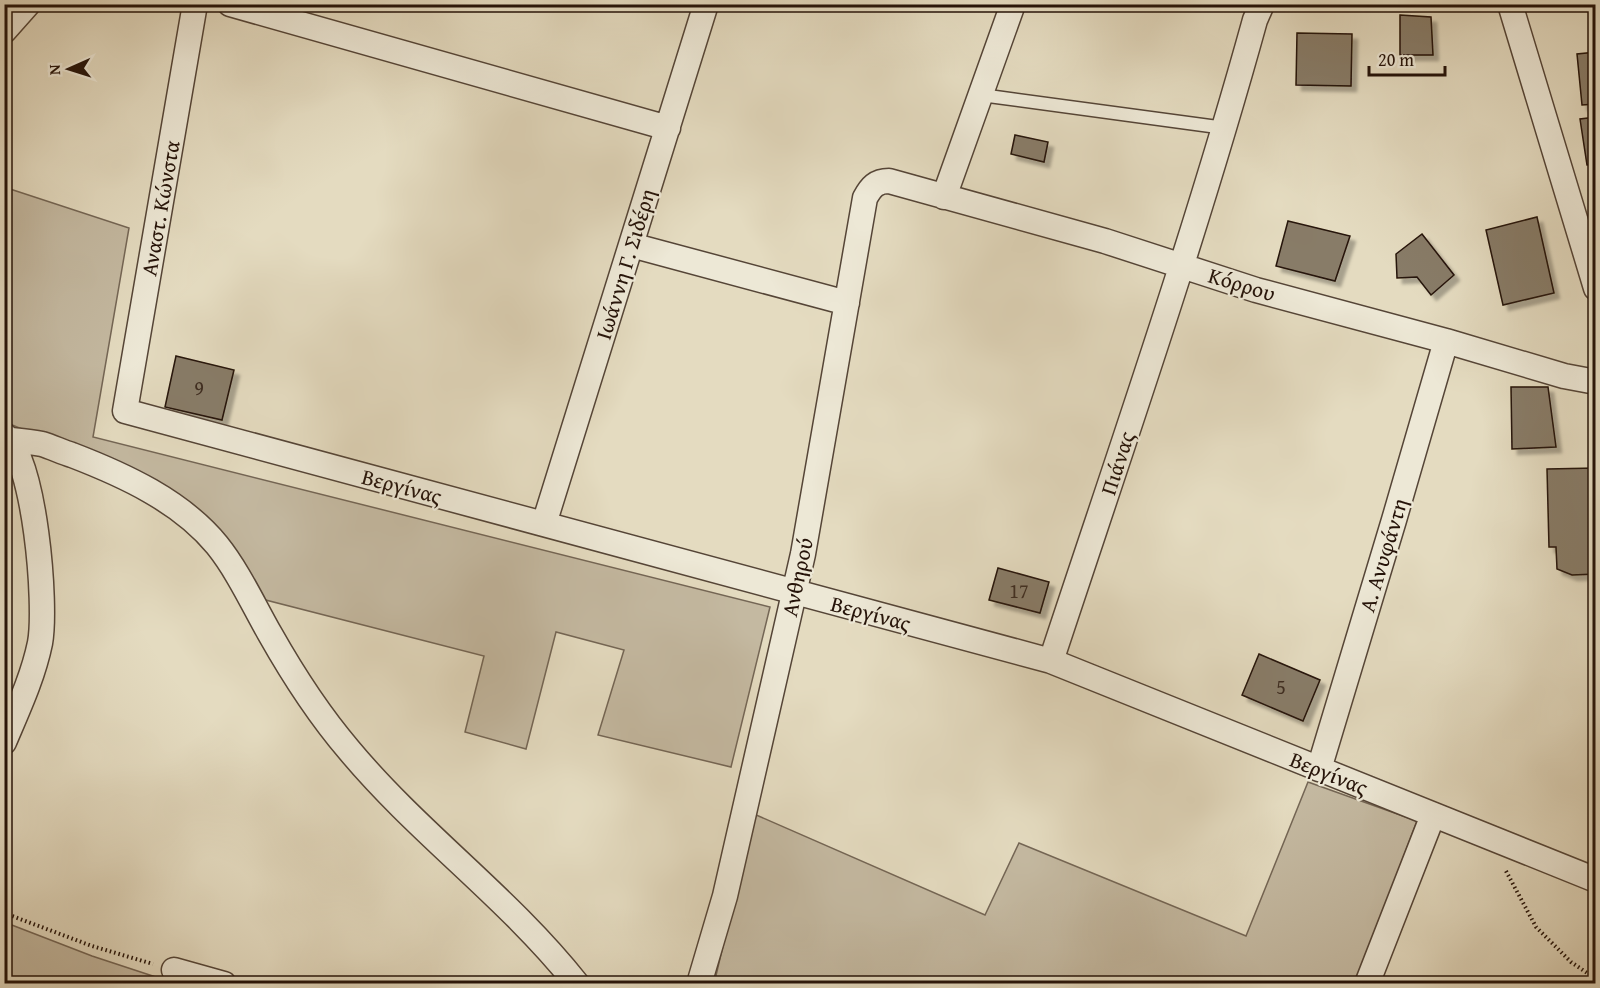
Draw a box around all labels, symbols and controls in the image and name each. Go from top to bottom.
north arrow [39,39,99,99]
scale bar [1369,39,1446,77]
text: 20 m [1378,46,1414,73]
text: N [42,64,66,76]
street label: Αναστ. Κώνστα [132,138,188,278]
street label: Ιωάννη Γ. Σιδέρη [587,185,663,343]
street label: Κόρρου [1205,259,1279,309]
house number: 9 [194,373,204,402]
street label: Πιάνας [1092,426,1142,499]
street label: Βεργίνας [358,460,446,512]
street label: Α. Ανυφάντη [1351,494,1415,616]
street label: Ανθηρού [773,535,821,619]
house number: 17 [1009,576,1029,605]
street label: Βεργίνας [827,587,915,639]
house number: 5 [1276,672,1286,701]
street label: Βεργίνας [1285,743,1373,803]

